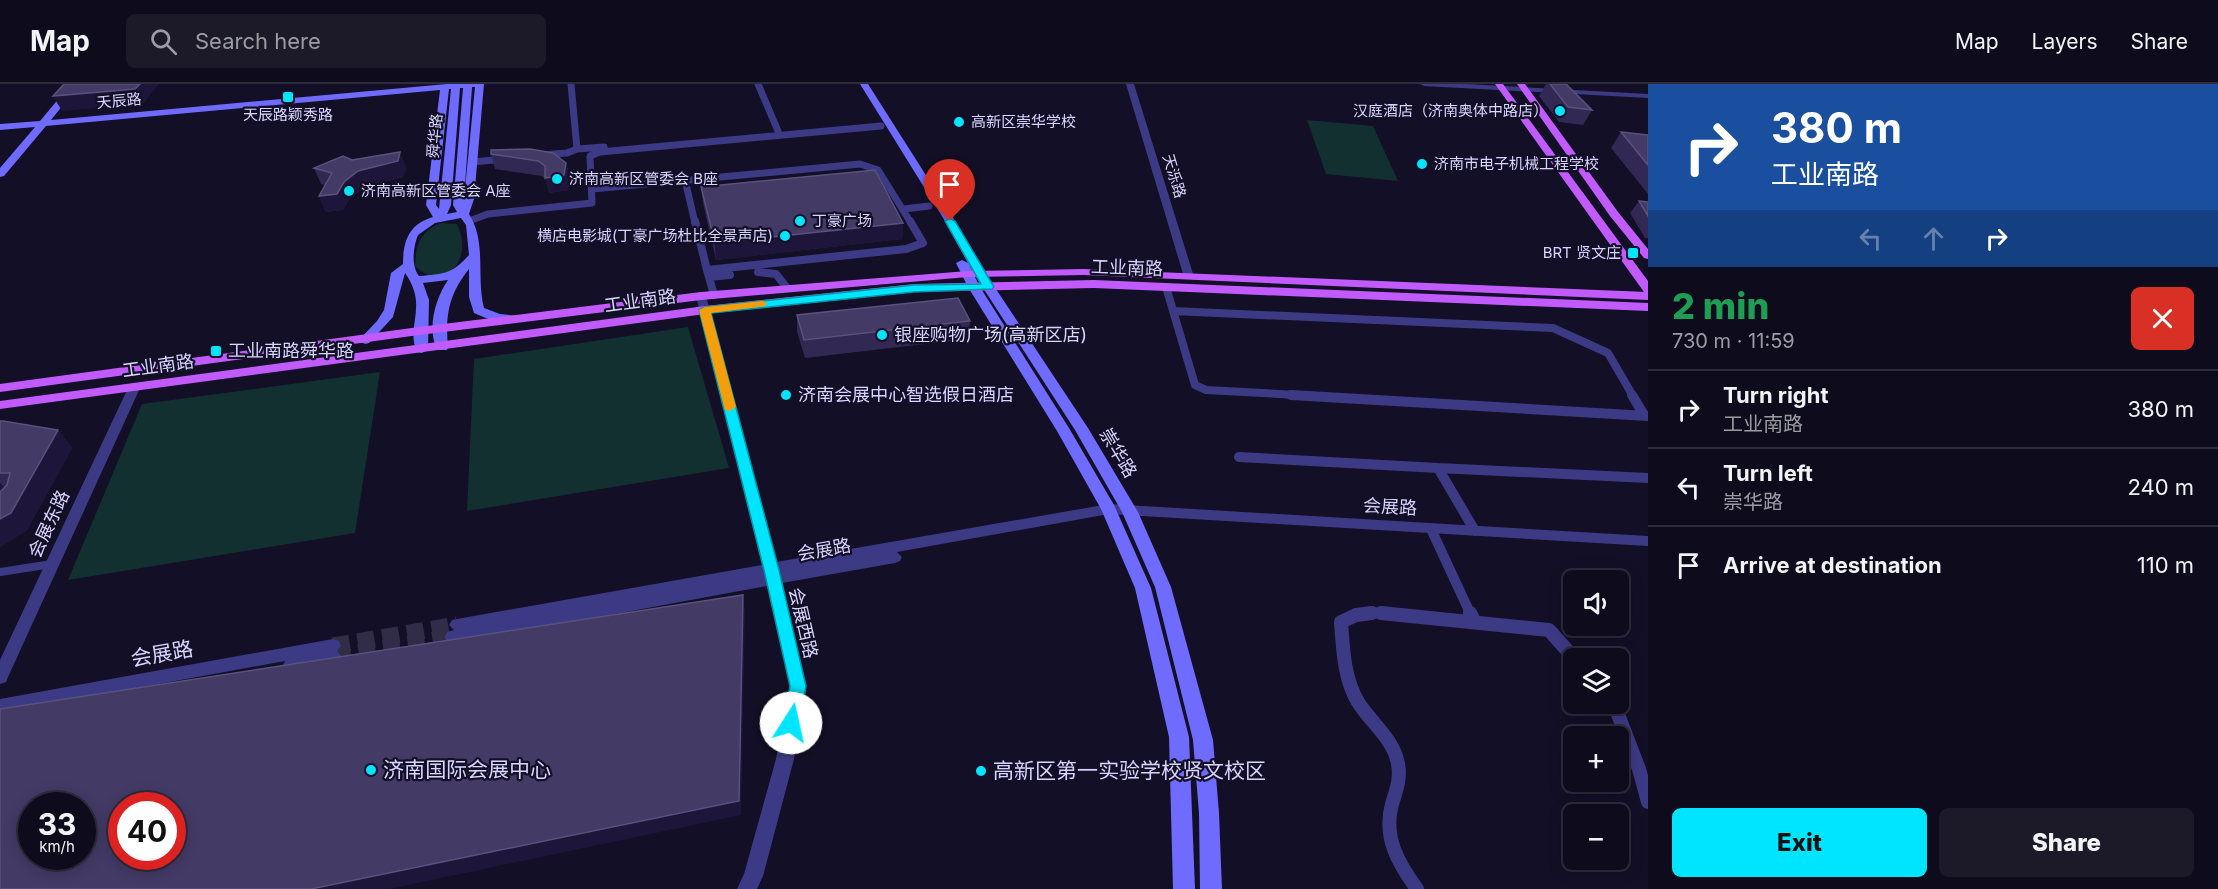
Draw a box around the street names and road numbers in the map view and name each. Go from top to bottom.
street label: 天辰路 [96,89,142,112]
street label: 舜华路 [423,113,446,159]
street label: 天泺路 [1159,152,1190,200]
street label: 工业南路 [1091,256,1163,279]
street label: 工业南路 [603,285,677,316]
street label: 工业南路 [121,350,195,381]
street label: 崇华路 [1096,424,1141,481]
street label: 会展东路 [24,487,73,561]
street label: 会展路 [1363,495,1418,518]
street label: 会展路 [796,534,852,565]
street label: 会展西路 [785,585,822,660]
street label: 会展路 [129,636,195,671]

